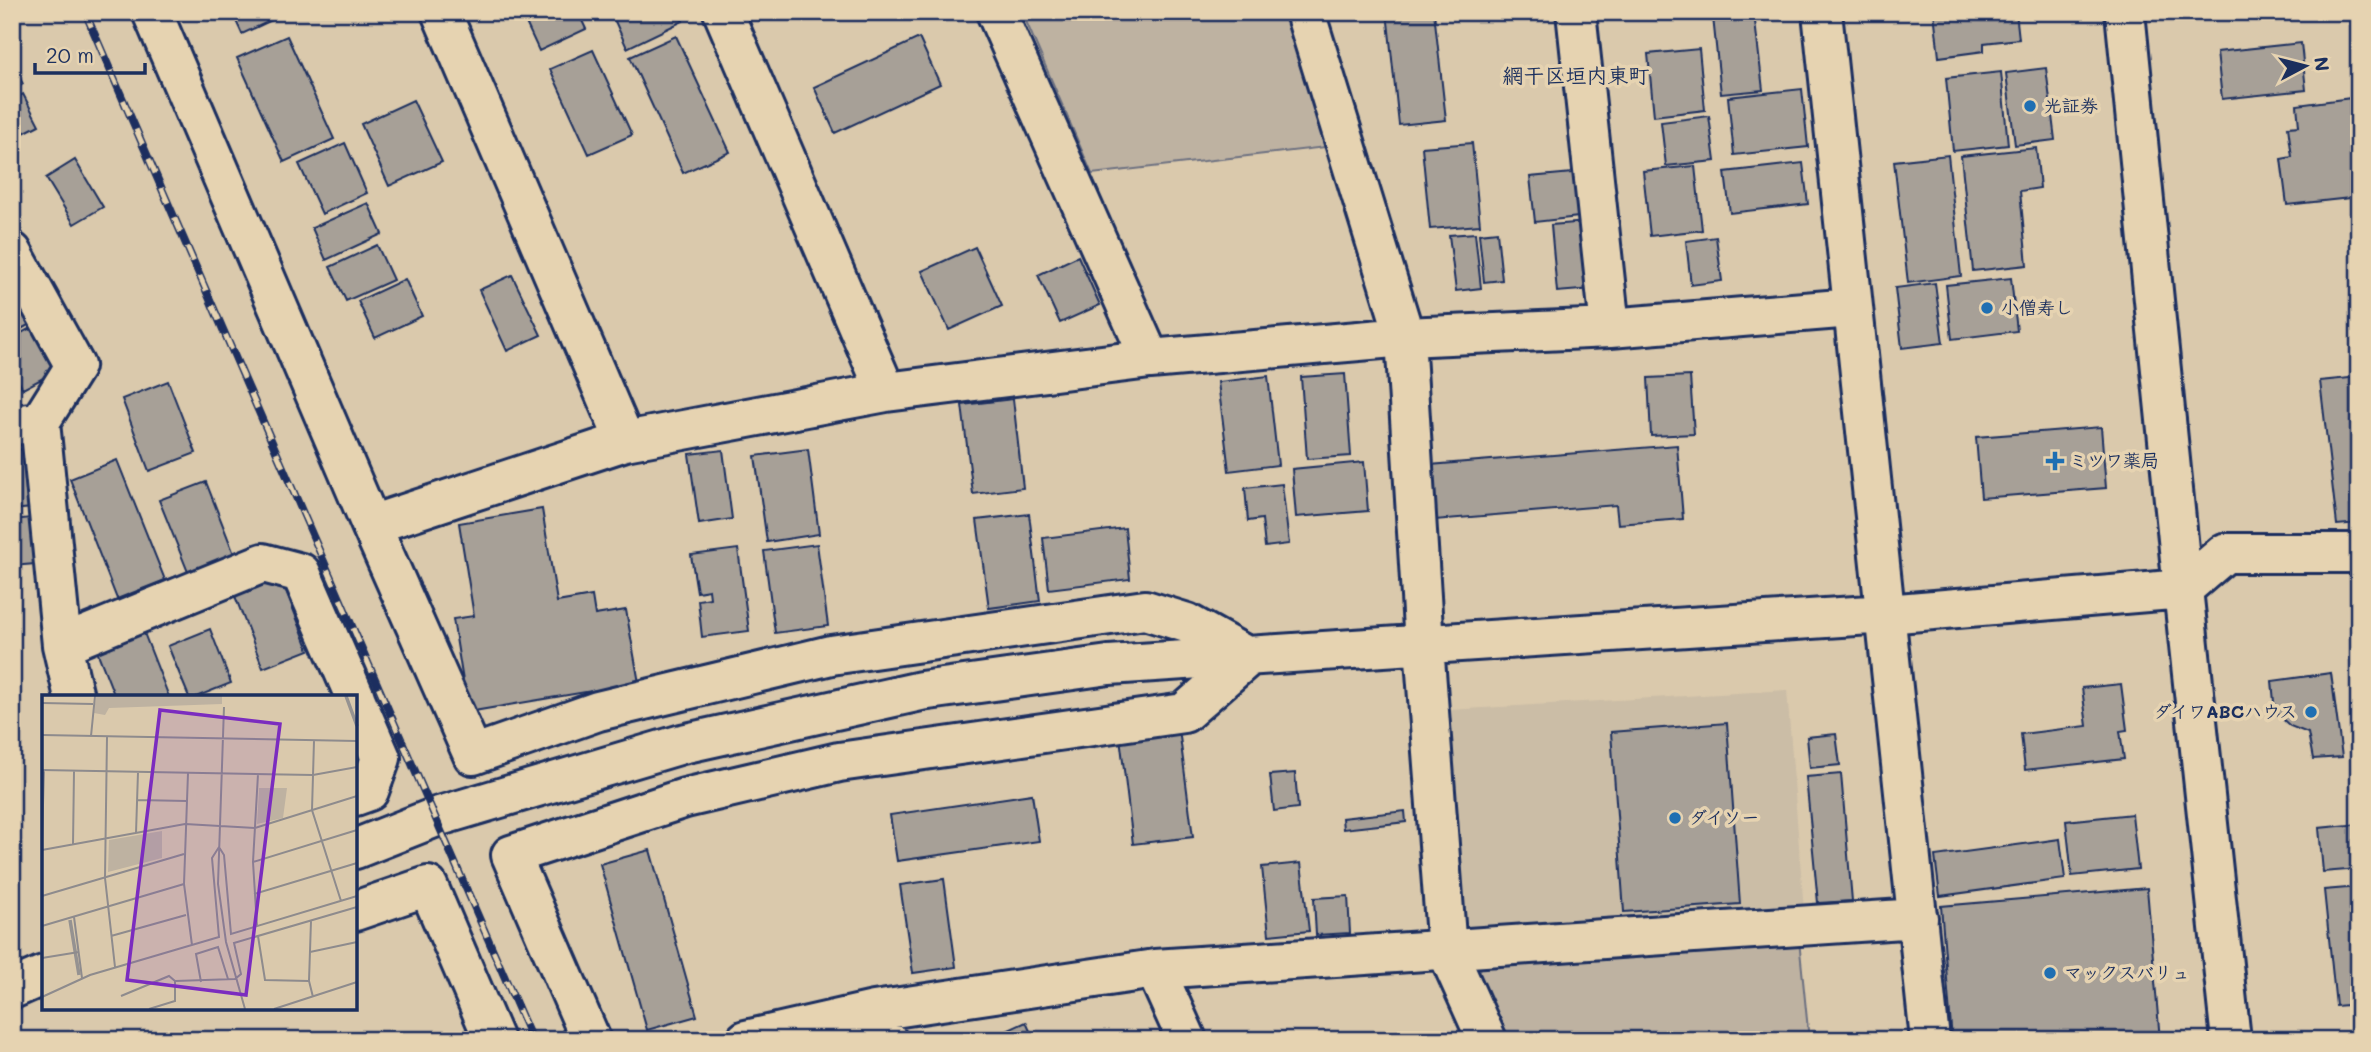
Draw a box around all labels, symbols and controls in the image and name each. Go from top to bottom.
scale bar [35,32,145,76]
north arrow [2270,32,2340,102]
text: 20 m [46,41,94,68]
text: N [2309,55,2336,73]
district label: 網干区垣内東町 [1503,61,1650,88]
place label: 光証券 [2044,93,2098,117]
marker: 光証券 [2022,98,2038,114]
place label: 小僧寿し [2001,295,2073,319]
marker: 小僧寿し [1979,300,1995,316]
place label: ミツワ薬局 [2069,448,2159,472]
marker: ミツワ薬局 [2047,453,2063,469]
inset map [42,695,357,1010]
place label: ダイワABCハウス [2154,699,2297,723]
marker: ダイワABCハウス [2303,704,2319,720]
place label: ダイソー [1689,805,1759,829]
marker: ダイソー [1667,810,1683,826]
place label: マックスバリュ [2064,960,2190,984]
marker: マックスバリュ [2042,965,2058,981]

